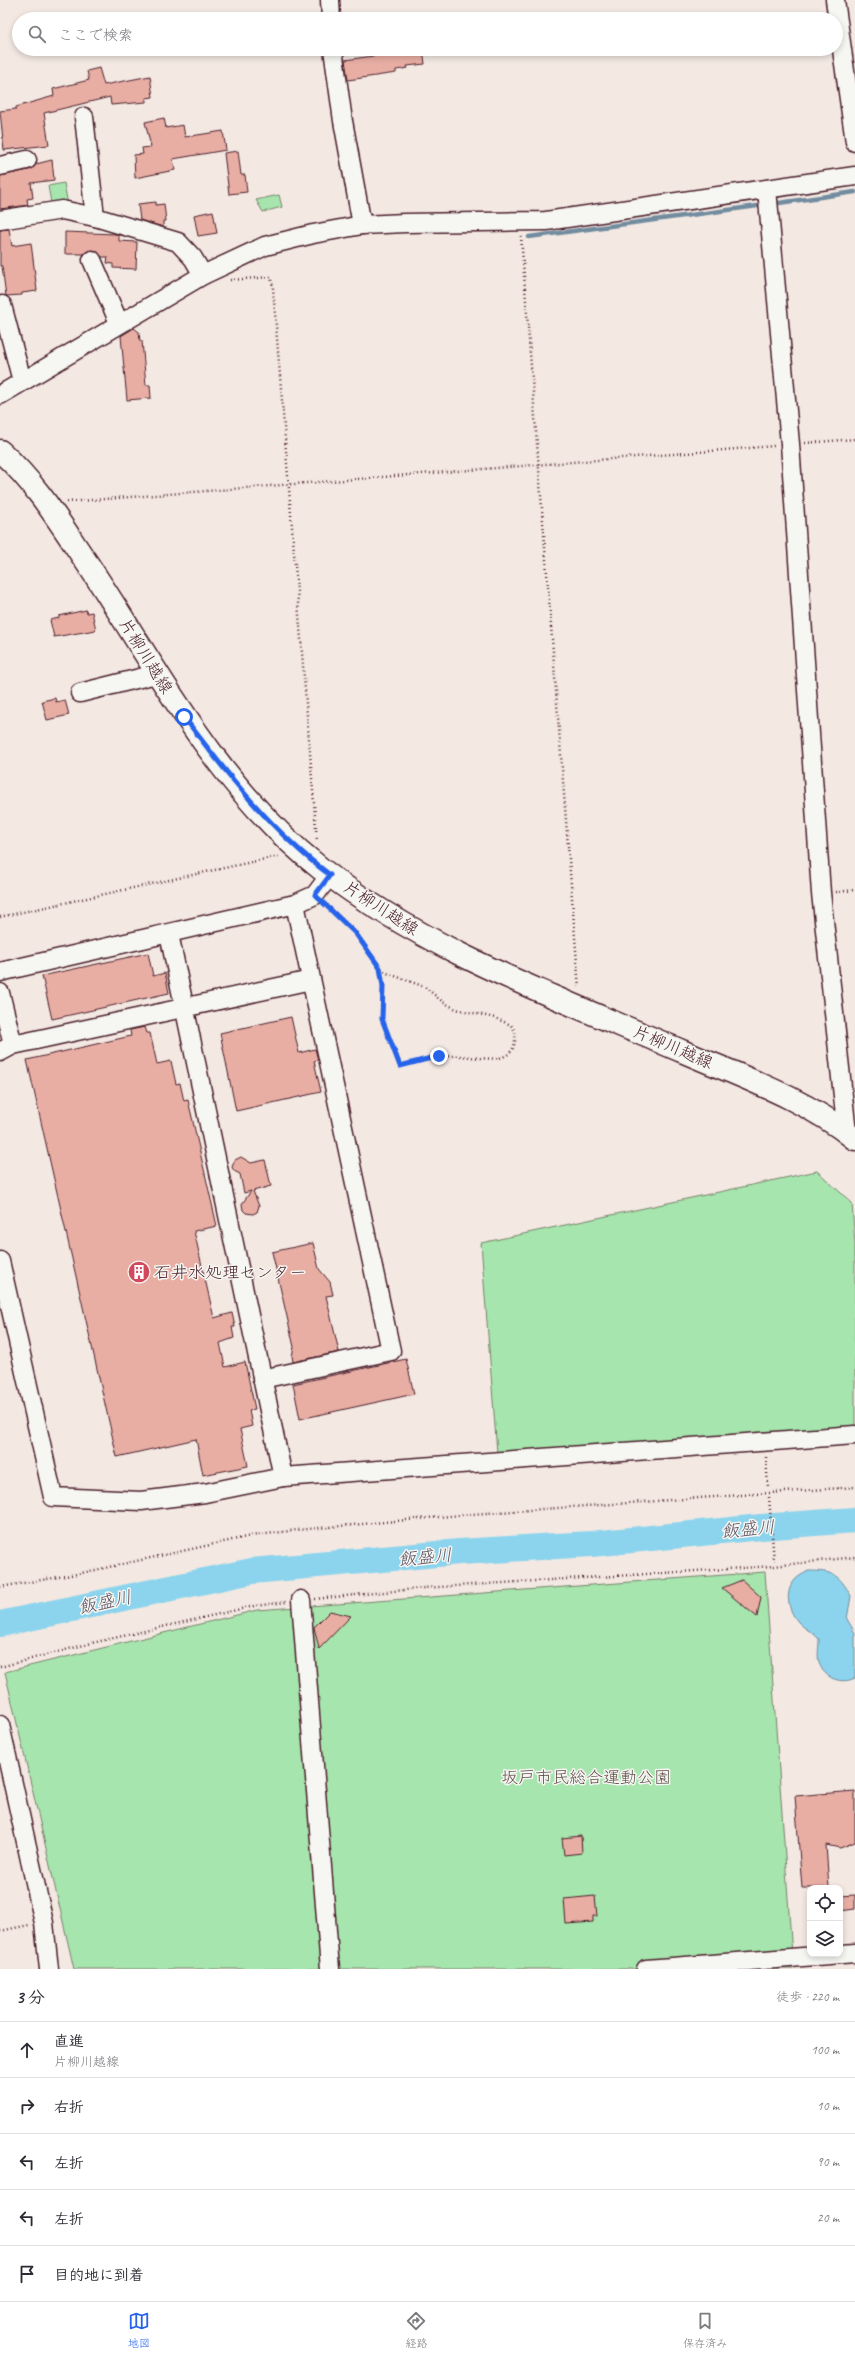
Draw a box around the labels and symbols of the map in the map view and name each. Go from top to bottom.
street label: 片柳川越線 [115,614,177,698]
route start [175,708,193,726]
street label: 片柳川越線 [340,876,422,940]
street label: 片柳川越線 [630,1021,716,1073]
route end [430,1047,448,1065]
building icon: 石井水処理センター [126,1259,152,1285]
place label: 石井水処理センター [154,1262,306,1283]
water label: 飯盛川 [720,1516,776,1542]
water label: 飯盛川 [397,1544,453,1570]
water label: 飯盛川 [76,1586,134,1618]
park label: 坂戸市民総合運動公園 [501,1767,671,1788]

